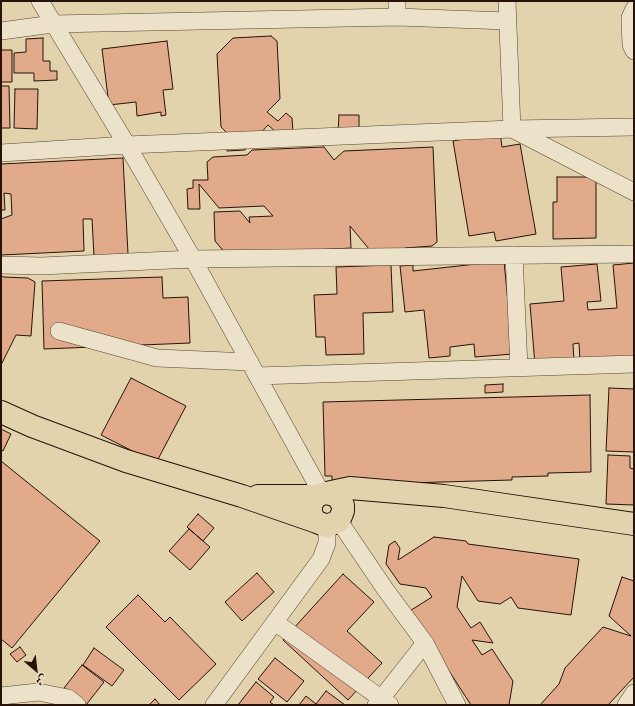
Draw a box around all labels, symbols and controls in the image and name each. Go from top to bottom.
north arrow [16,650,56,690]
text: ش [34,672,50,689]

